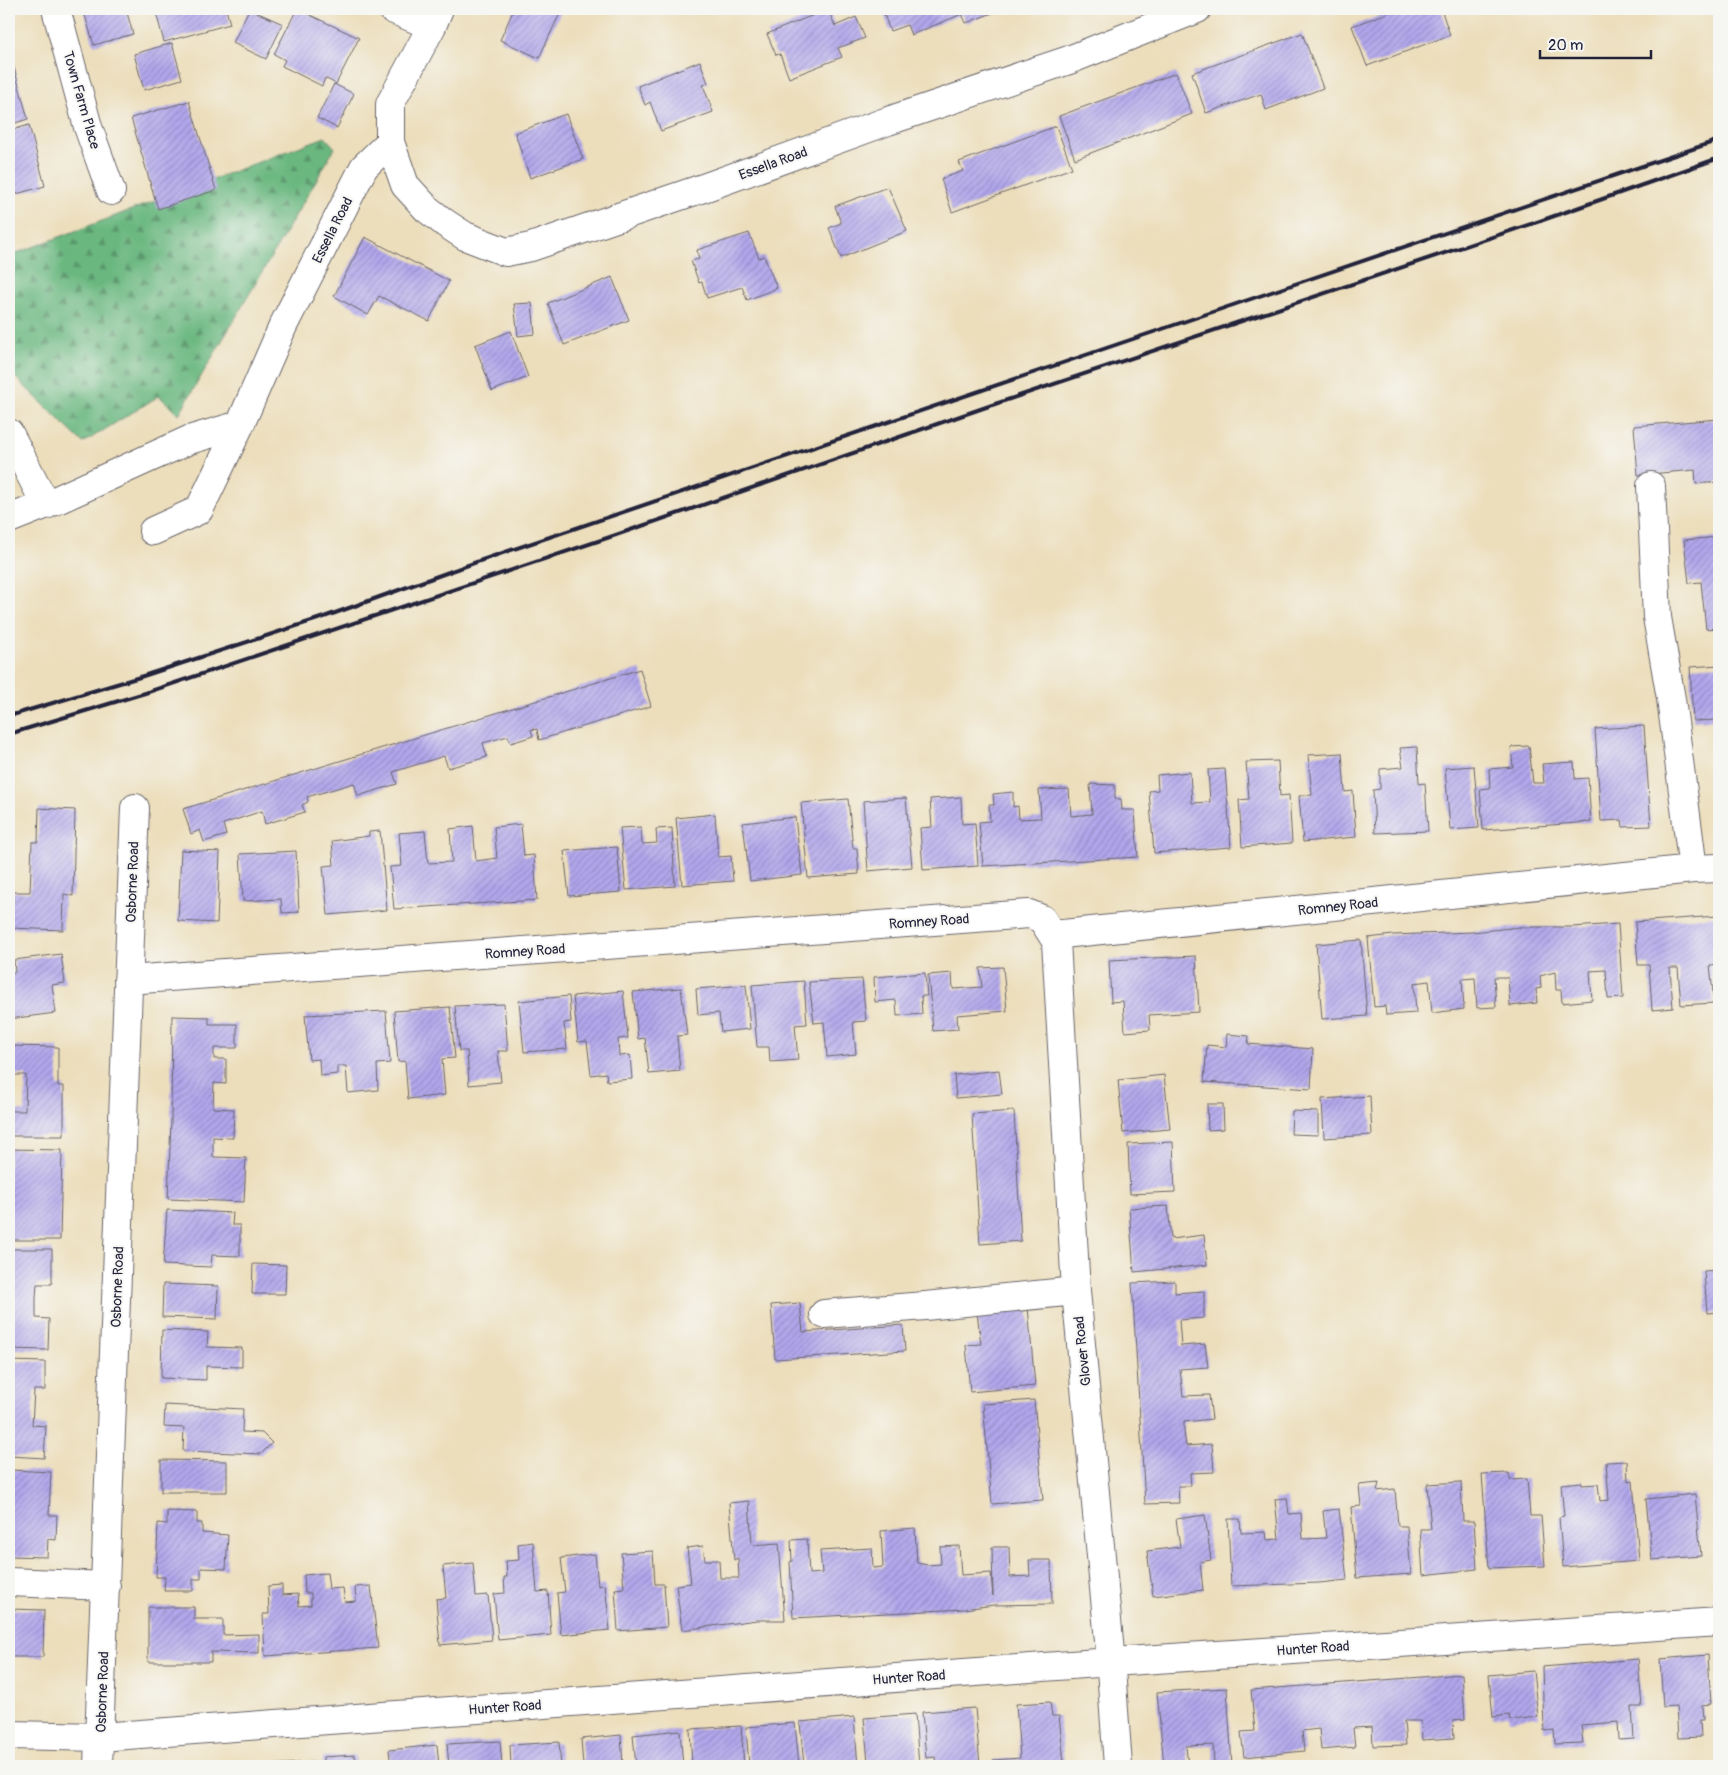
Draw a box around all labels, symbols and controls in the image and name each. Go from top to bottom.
scale bar [1540,28,1652,60]
text: 20 m [1548,36,1583,55]
street label: Town Farm Place [59,49,104,151]
street label: Essella Road [736,143,810,184]
street label: Essella Road [309,194,356,266]
street label: Osborne Road [123,841,142,923]
street label: Romney Road [1297,894,1379,919]
street label: Romney Road [888,910,970,933]
street label: Romney Road [484,940,566,963]
street label: Osborne Road [108,1246,127,1328]
street label: Glover Road [1070,1315,1095,1387]
street label: Hunter Road [1276,1637,1350,1660]
street label: Osborne Road [93,1651,112,1733]
street label: Hunter Road [872,1666,946,1689]
street label: Hunter Road [468,1696,542,1719]

